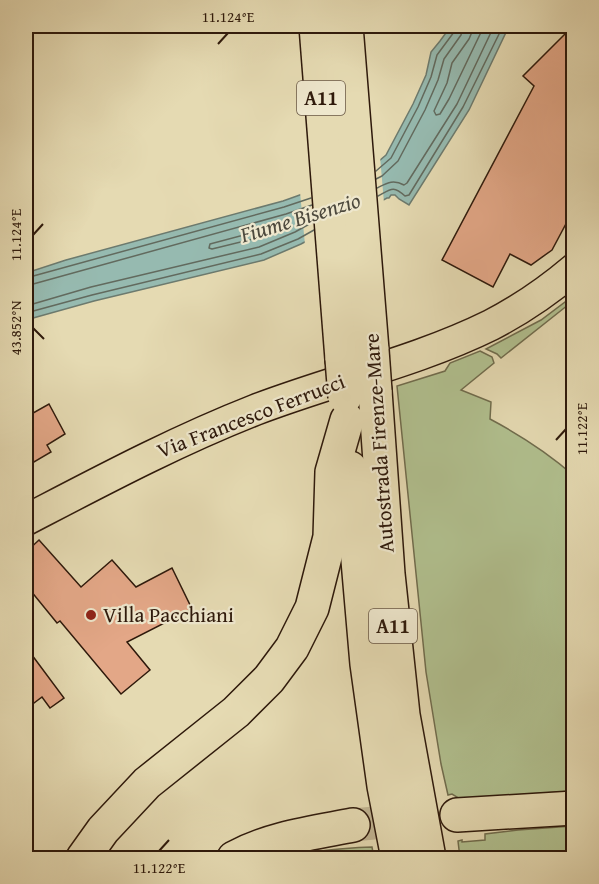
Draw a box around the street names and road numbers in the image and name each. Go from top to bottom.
road number: A11 [297,81,345,115]
street label: Autostrada Firenze-Mare [355,332,402,554]
street label: Via Francesco Ferrucci [152,365,349,466]
road number: A11 [369,609,417,643]

